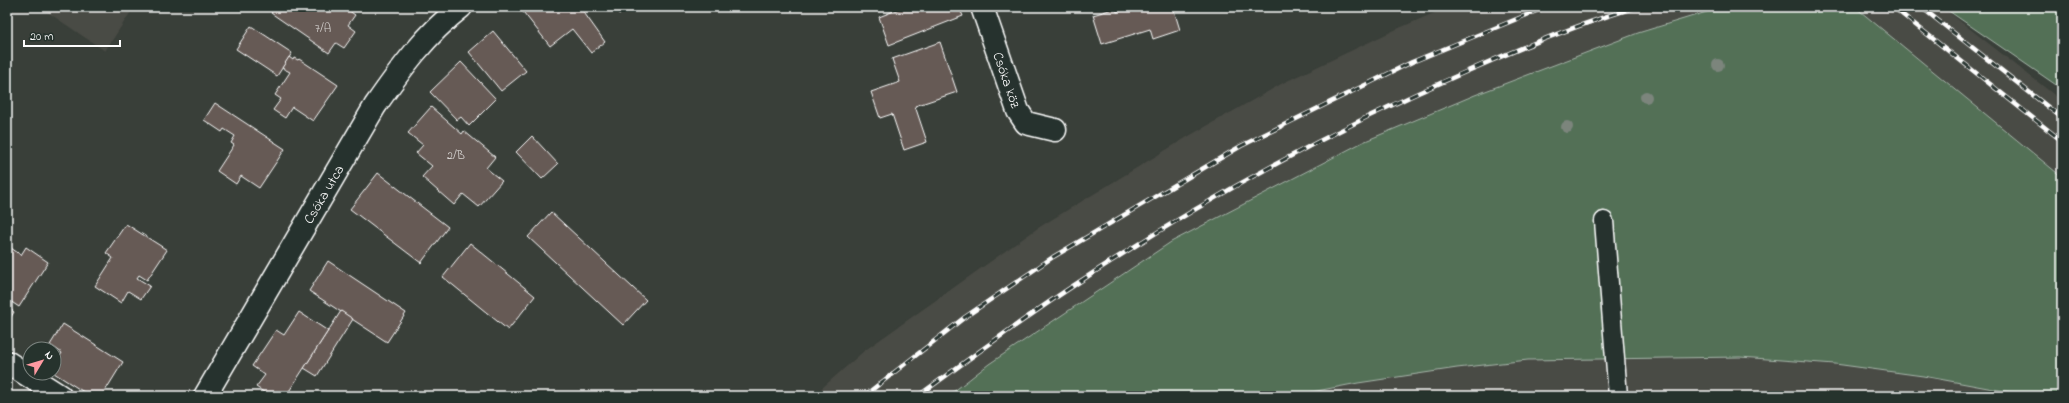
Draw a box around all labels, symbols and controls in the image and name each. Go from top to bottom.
house number: 7/A [315,20,331,38]
scale bar [24,22,120,48]
text: 20 m [30,28,53,46]
street label: Csóka köz [986,49,1025,111]
house number: 2/B [447,147,465,165]
street label: Csóka utca [299,161,350,228]
north arrow [22,341,62,381]
text: N [40,348,58,363]

